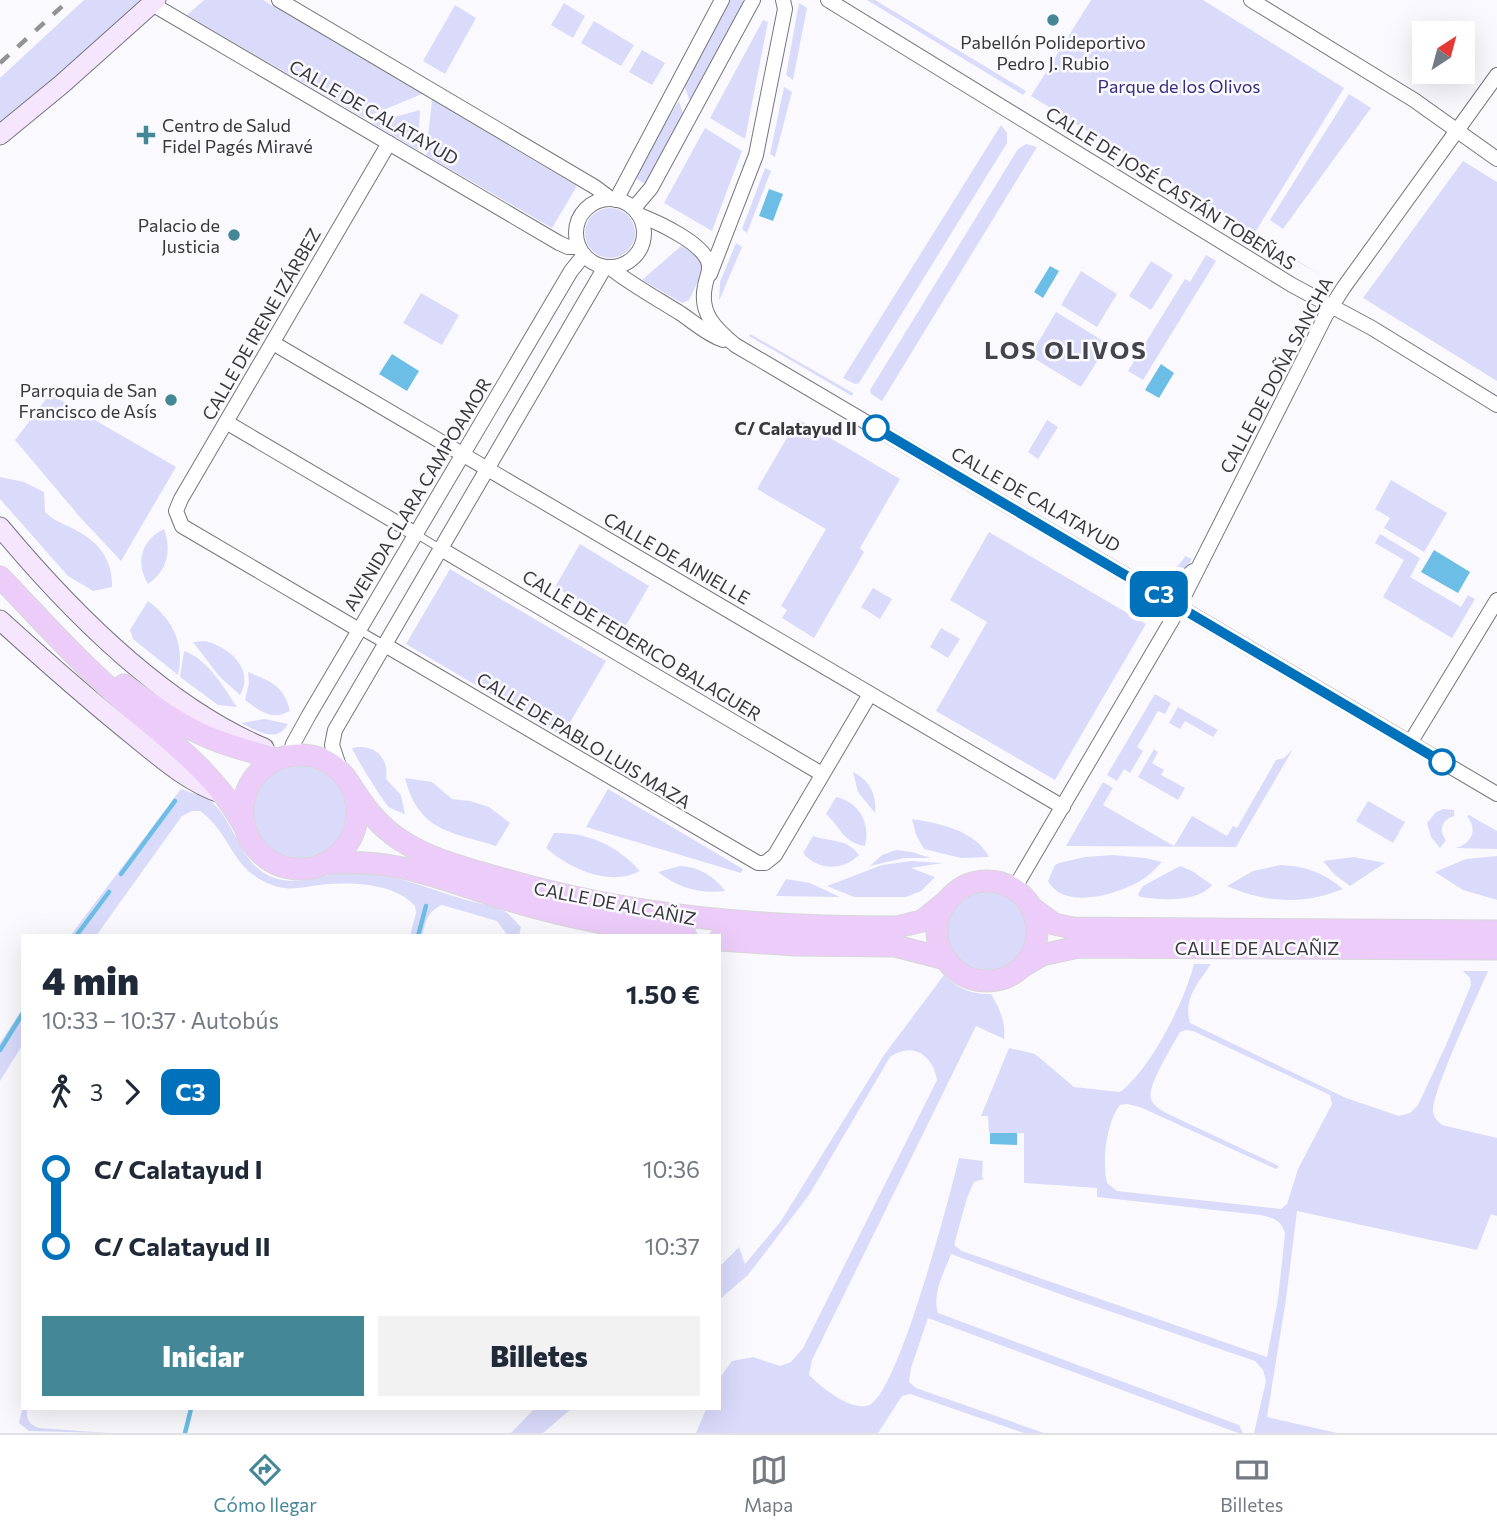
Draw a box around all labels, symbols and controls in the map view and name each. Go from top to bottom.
marker: Pabellón Polideportivo Pedro J. Rubio [1045,12,1061,28]
north arrow [1412,21,1475,84]
map controls [1412,21,1475,84]
place label: Pabellón Polideportivo Pedro J. Rubio [960,31,1146,74]
street label: CALLE DE CALATAYUD [285,55,463,169]
park label: Parque de los Olivos [1098,75,1260,97]
street label: CALLE DE JOSÉ CASTÁN TOBEÑAS [1042,102,1300,274]
place label: Centro de Salud Fidel Pagés Miravé [162,114,313,157]
marker: Centro de Salud Fidel Pagés Miravé [136,125,156,145]
place label: Palacio de Justicia [138,214,220,257]
street label: CALLE DE IRENE IZÁRBEZ [197,224,325,424]
marker: Palacio de Justicia [226,227,242,243]
street label: CALLE DE DOÑA SANCHA [1215,273,1337,477]
district label: LOS OLIVOS [984,335,1148,364]
street label: AVENIDA CLARA CAMPOAMOR [339,374,495,614]
place label: Parroquia de San Francisco de Asís [19,379,157,422]
marker: Parroquia de San Francisco de Asís [163,392,179,408]
marker: C/ Calatayud II [863,415,889,441]
place label: C/ Calatayud II [735,417,857,439]
street label: CALLE DE CALATAYUD [947,442,1125,556]
street label: CALLE DE AINIELLE [600,507,754,609]
street label: CALLE DE FEDERICO BALAGUER [519,565,765,725]
line badge: C3 [1128,571,1190,617]
text: C3 [1144,579,1174,608]
street label: CALLE DE PABLO LUIS MAZA [473,667,695,813]
unlabelled marker [1429,749,1455,775]
street label: CALLE DE ALCAÑIZ [532,876,698,930]
street label: CALLE DE ALCAÑIZ [1175,937,1339,959]
text: 4 min [42,956,139,1003]
text: 1.50 € [626,978,700,1009]
text: 10:33 – 10:37 · Autobús [42,1006,279,1034]
icon: walk [42,1073,80,1111]
icon: forward [113,1073,151,1111]
text: C3 [175,1077,206,1106]
text: 3 [90,1078,103,1106]
text: C/ Calatayud I [94,1153,263,1184]
text: 10:36 [643,1155,700,1183]
text: C/ Calatayud II [94,1230,271,1261]
text: 10:37 [645,1232,700,1260]
button: Iniciar [42,1316,364,1396]
button: Billetes [378,1316,700,1396]
tab: Cómo llegar [214,1451,317,1516]
tab: Mapa [744,1451,793,1516]
tab: Billetes [1220,1451,1283,1516]

